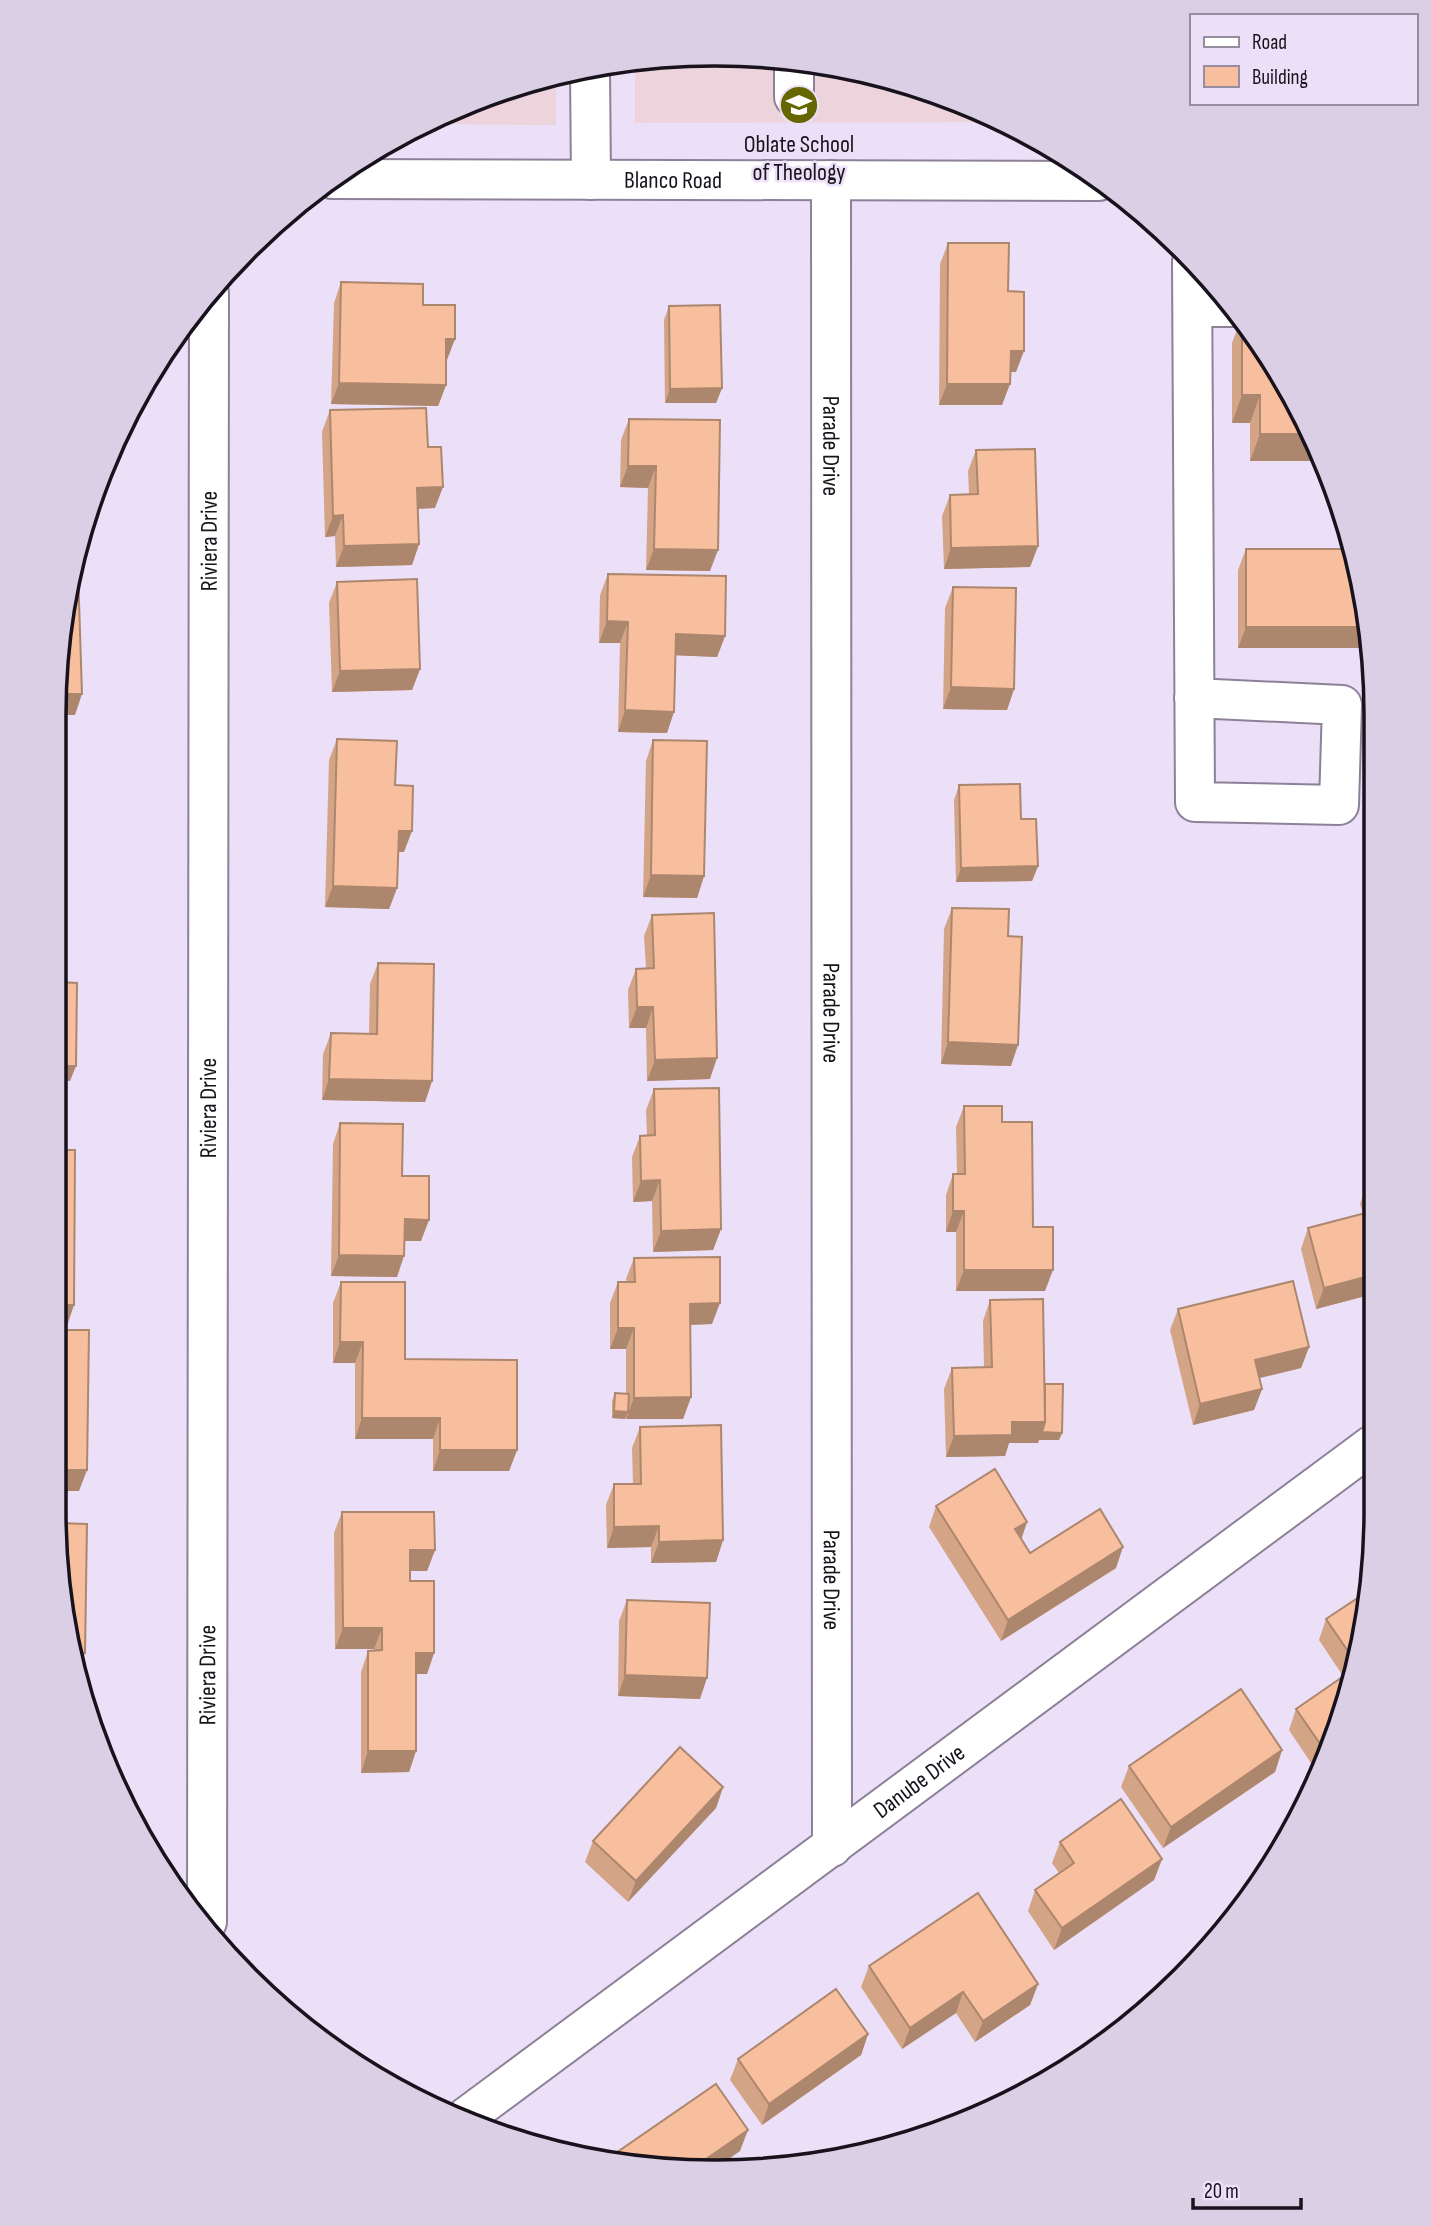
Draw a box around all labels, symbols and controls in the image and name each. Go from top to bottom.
legend [1190,14,1417,105]
text: Road [1252,30,1287,55]
text: Building [1252,65,1308,90]
school or university icon: Oblate School of Theology [778,84,820,126]
place label: Oblate School of Theology [744,130,854,187]
street label: Blanco Road [624,165,722,195]
street label: Parade Drive [817,396,846,496]
street label: Riviera Drive [194,491,223,591]
street label: Parade Drive [817,963,846,1063]
street label: Riviera Drive [193,1058,223,1158]
street label: Parade Drive [817,1530,846,1630]
street label: Riviera Drive [193,1625,222,1725]
street label: Danube Drive [868,1738,970,1824]
scale bar [1193,2166,1302,2210]
text: 20 m [1204,2179,1239,2204]

